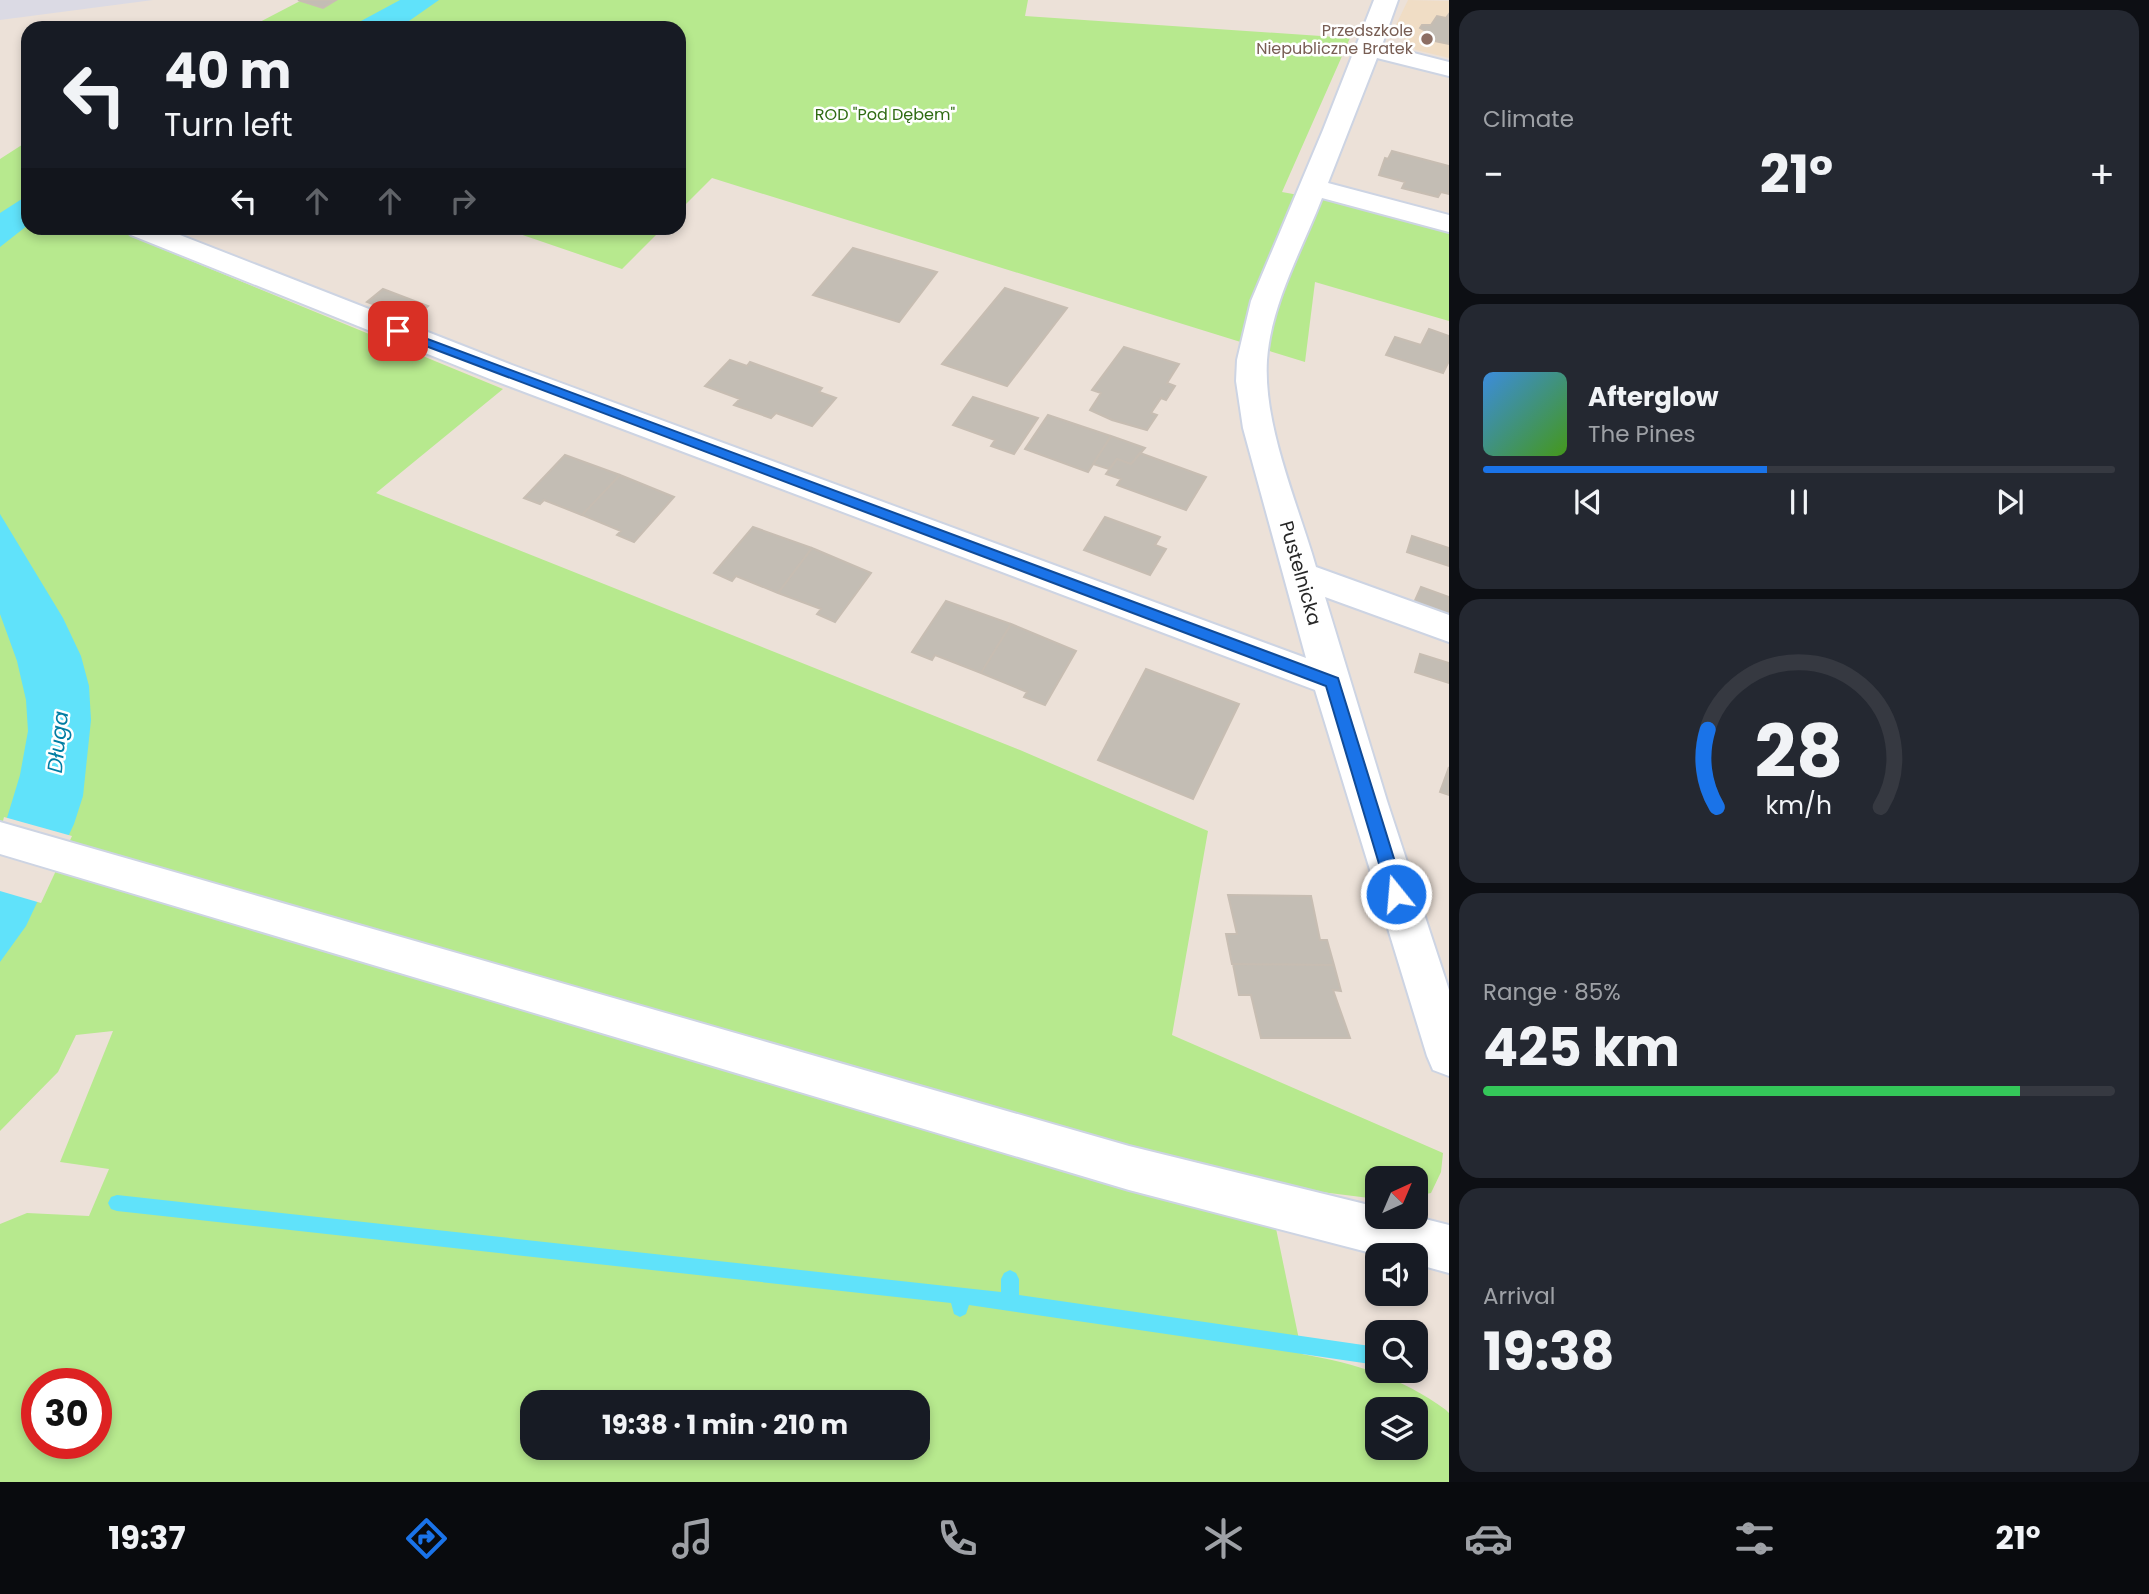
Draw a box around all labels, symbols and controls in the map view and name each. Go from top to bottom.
place label: Przedszkole Niepubliczne Bratek [1256,19,1414,60]
marker: Przedszkole Niepubliczne Bratek [1419,31,1435,47]
text: 40 m [164,37,291,105]
icon: left [49,49,140,140]
text: Turn left [164,102,293,147]
park label: ROD "Pod Dębem" [815,103,955,126]
text: Climate [1483,103,1574,135]
text: 21° [1760,138,1833,211]
text: − [1483,148,1504,201]
text: + [2089,148,2115,201]
icon: left [225,182,263,220]
icon: ahead [298,182,336,220]
icon: ahead [371,182,409,220]
icon: right [444,182,482,220]
pin [368,301,428,361]
icon: arrive [379,312,417,350]
text: Afterglow [1588,379,1719,415]
text: The Pines [1588,418,1696,450]
icon: previous [1569,483,1607,521]
icon: pause [1780,483,1818,521]
icon: next [1991,483,2029,521]
street label: Pustelnicka [1273,518,1328,629]
text: 28 [1755,701,1843,802]
water label: Długa [40,710,75,774]
text: km/h [1766,788,1832,823]
position arrow [1359,857,1433,931]
text: Range · 85% [1483,976,1621,1008]
text: 425 km [1483,1011,1680,1084]
north arrow [1365,1166,1428,1228]
map controls [1365,1166,1428,1460]
button: sound [1365,1243,1428,1306]
text: Arrival [1483,1280,1555,1312]
text: 19:38 [1483,1315,1614,1388]
button: search [1365,1320,1428,1383]
speed limit sign: 30 [21,1368,112,1459]
button: layers [1365,1397,1428,1460]
text: 19:38 · 1 min · 210 m [602,1407,848,1443]
icon: directions [402,1514,451,1563]
icon: music [668,1514,717,1563]
icon: phone [933,1514,982,1563]
icon: climate [1199,1514,1248,1563]
icon: car [1464,1514,1513,1563]
icon: filters [1730,1514,1779,1563]
text: 19:37 [108,1515,186,1560]
text: 21° [1996,1515,2041,1560]

